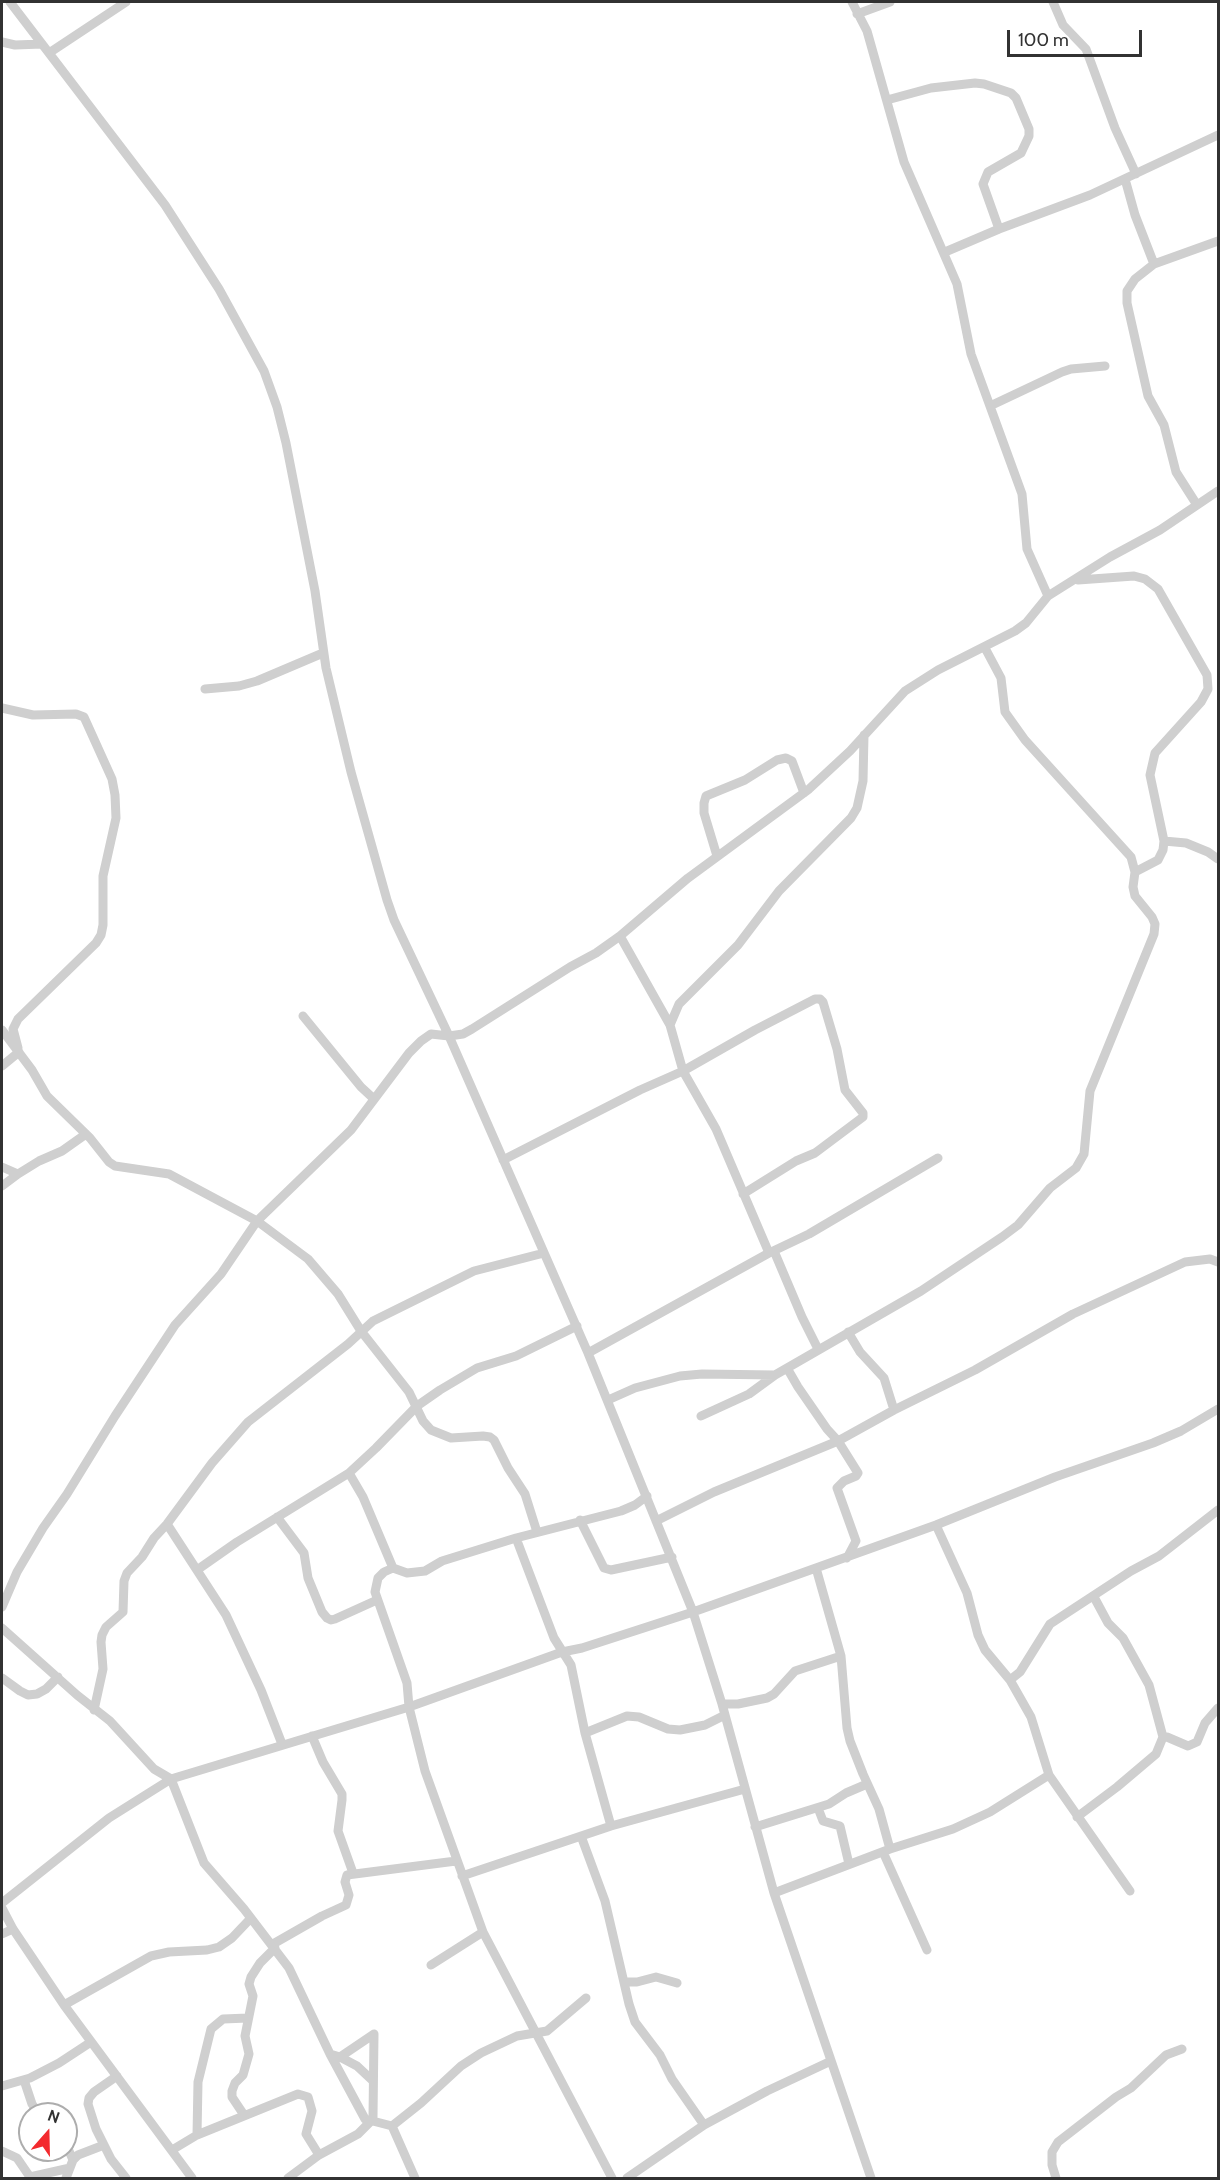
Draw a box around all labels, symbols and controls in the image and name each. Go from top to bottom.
scale bar [1010,18,1145,56]
text: 100 m [1018,29,1069,51]
north arrow [18,2102,78,2162]
text: N [45,2106,62,2127]

